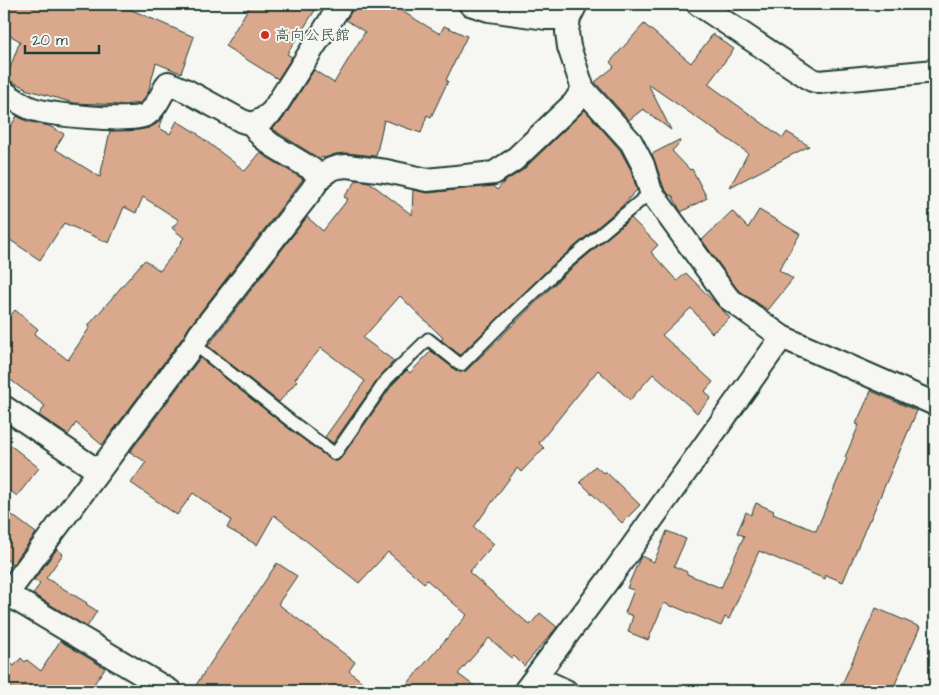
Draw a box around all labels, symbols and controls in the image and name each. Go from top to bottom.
scale bar [25,22,99,54]
place label: 高向公民館 [275,25,350,46]
marker: 高向公民館 [259,29,271,41]
text: 20 m [32,30,68,51]

